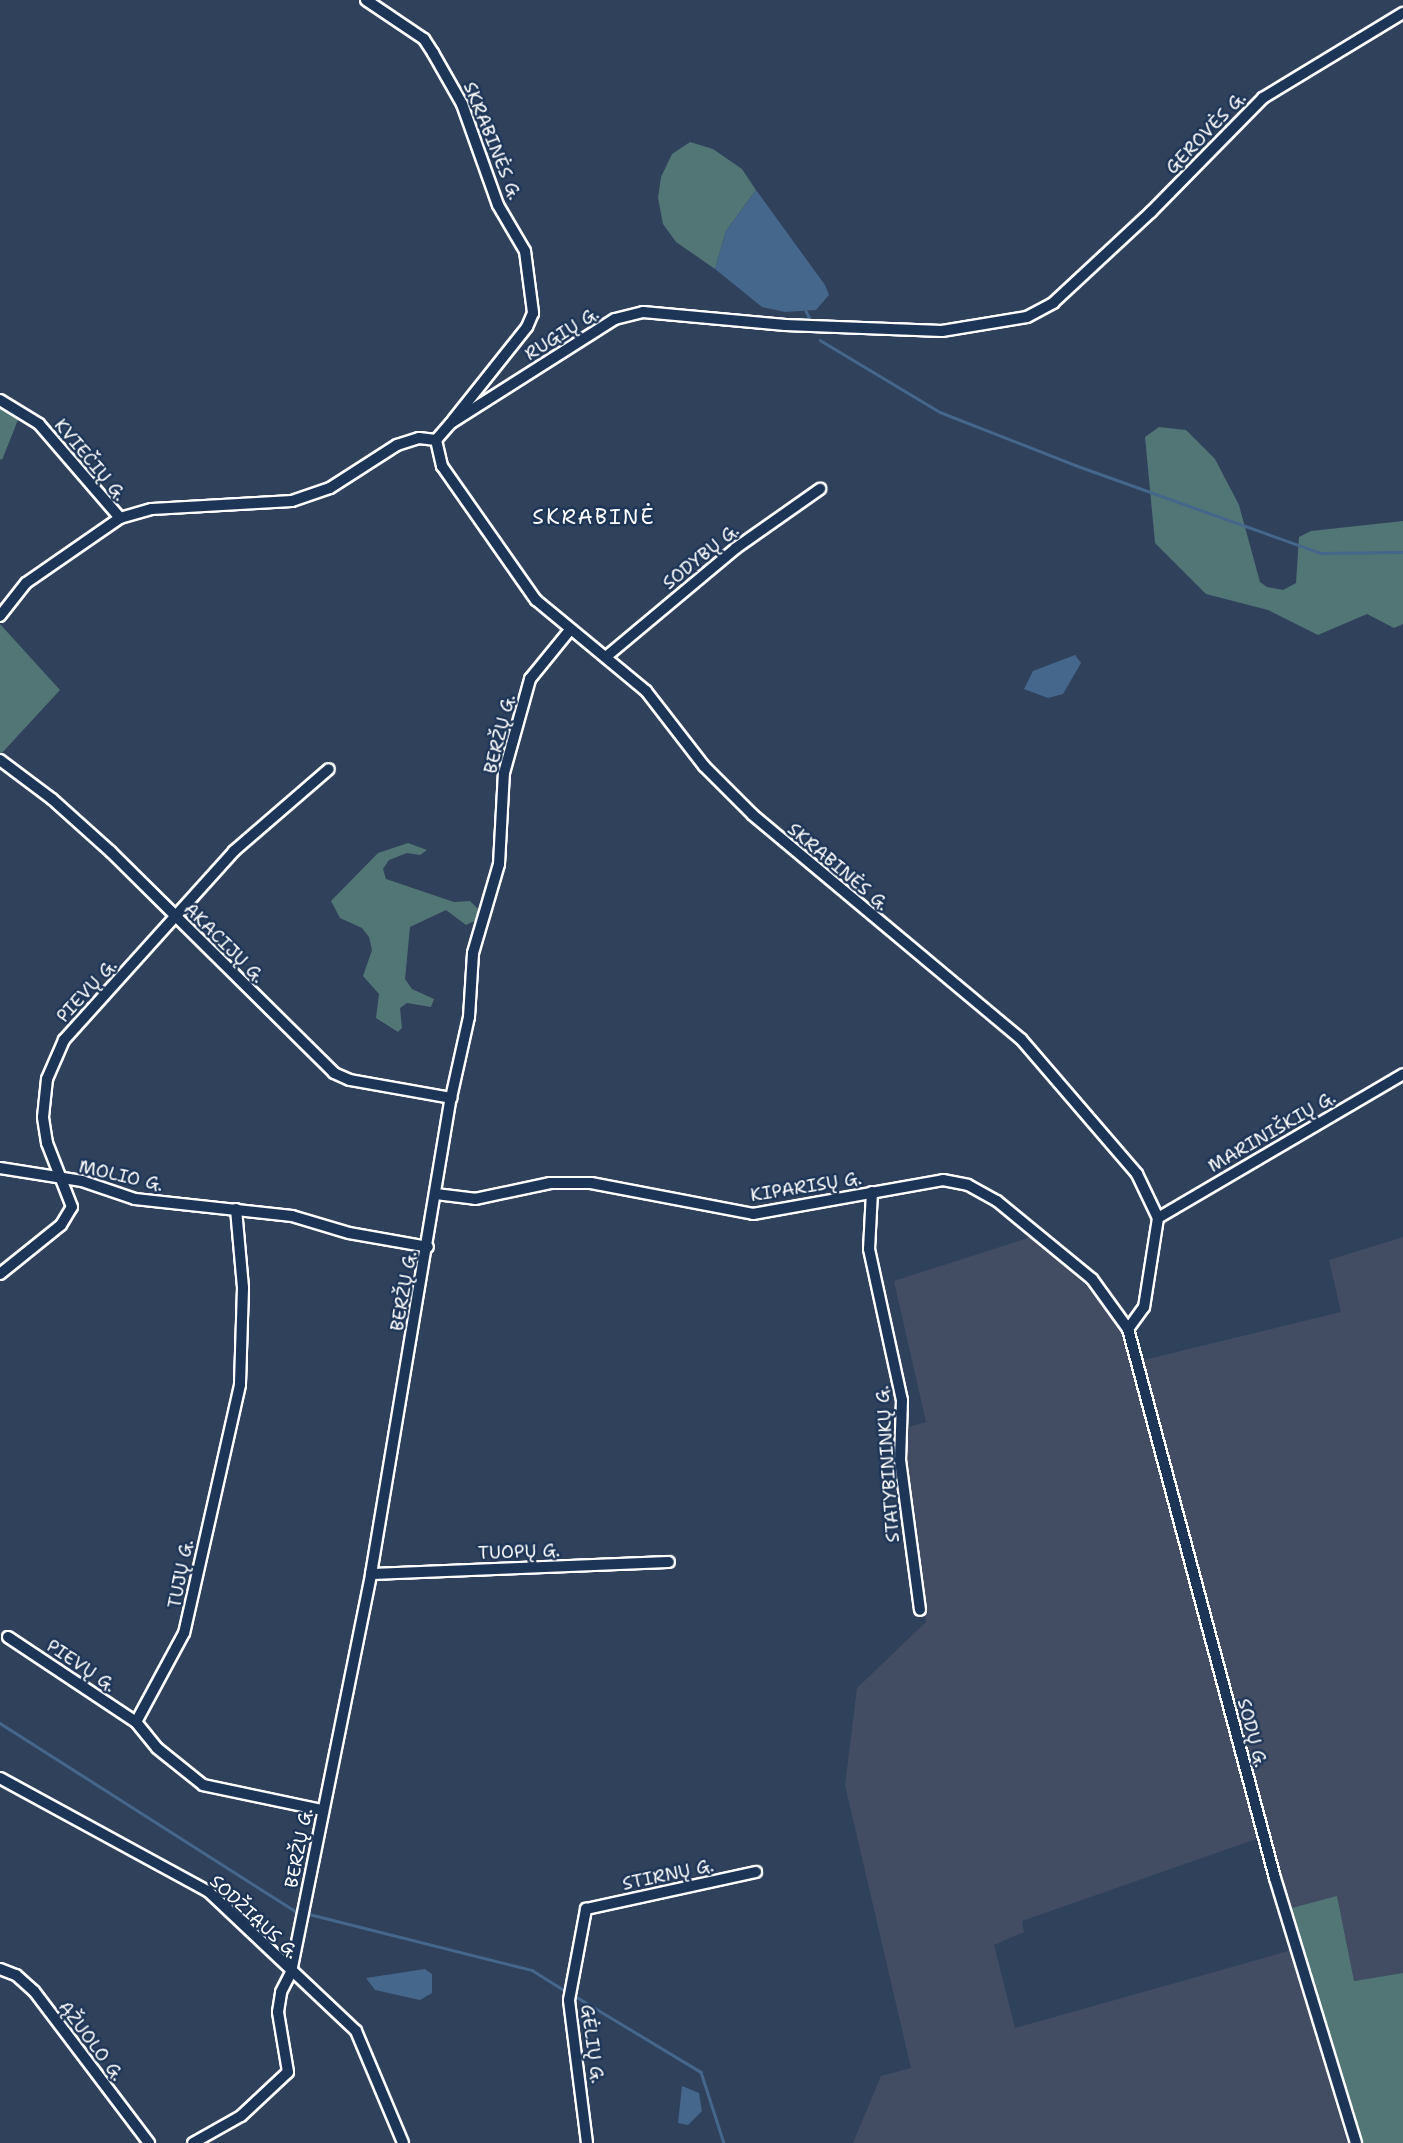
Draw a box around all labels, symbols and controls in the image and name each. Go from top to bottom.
street label: SKRABINĖS G. [458,79,526,203]
street label: GEROVĖS G. [1161,87,1251,179]
street label: RUGIŲ G. [521,303,603,365]
street label: KVIEČIŲ G. [49,415,131,505]
district label: SKRABINĖ [533,504,655,530]
street label: SODYBŲ G. [658,520,744,594]
street label: BERŽŲ G. [480,692,520,776]
street label: SKRABINĖS G. [783,818,893,916]
street label: AKACIJŲ G. [179,898,269,988]
street label: PIEVŲ G. [52,955,122,1027]
street label: MARINIŠKIŲ G. [1204,1087,1340,1177]
street label: MOLIO G. [77,1156,165,1196]
street label: KIPARISŲ G. [749,1168,863,1206]
street label: BERŽŲ G. [386,1249,422,1333]
street label: STATYBININKŲ G. [872,1385,904,1543]
street label: TUJŲ G. [164,1538,198,1610]
street label: TUOPŲ G. [478,1540,560,1564]
street label: PIEVŲ G. [42,1635,120,1697]
street label: SODŲ G. [1232,1696,1272,1770]
street label: BERŽŲ G. [281,1806,317,1890]
street label: STIRNŲ G. [620,1855,716,1895]
street label: SODŽIAUS G. [205,1870,303,1964]
street label: ĄŽUOLO G. [54,1997,128,2085]
street label: GĖLIŲ G. [576,2003,608,2085]

